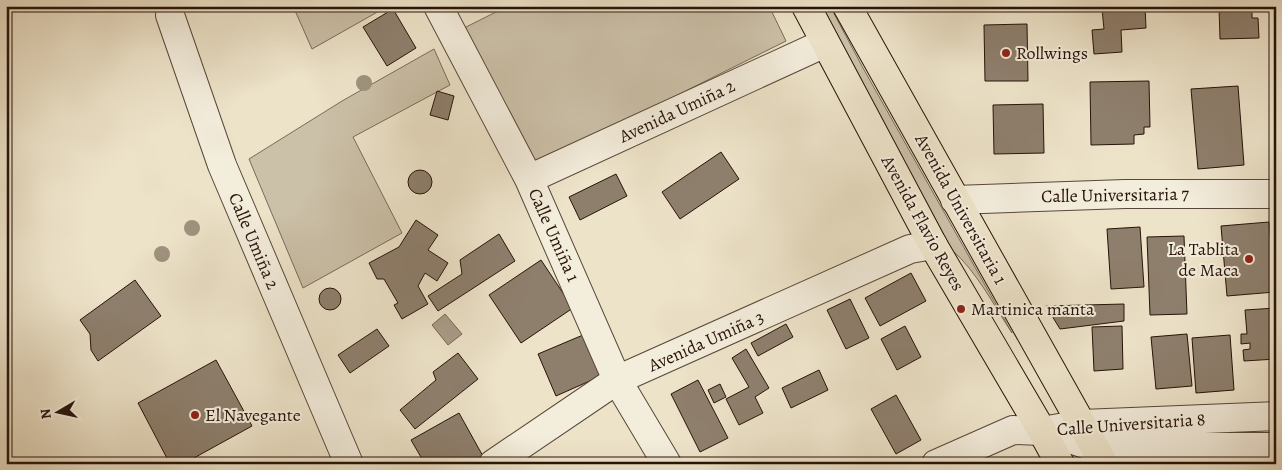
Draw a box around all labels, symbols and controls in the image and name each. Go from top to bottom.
place label: Rollwings [1016,41,1088,65]
marker: Rollwings [1000,47,1012,59]
street label: Avenida Umiña 2 [614,74,739,149]
street label: Avenida Universitaria 1 [909,129,1012,289]
street label: Avenida Flavio Reyes [875,150,970,295]
street label: Calle Universitaria 7 [1041,182,1189,208]
street label: Calle Umiña 1 [523,184,585,286]
street label: Calle Umiña 2 [223,189,285,293]
place label: La Tablita de Maca [1168,237,1240,282]
marker: La Tablita de Maca [1243,253,1255,265]
place label: Martinica manta [971,297,1095,321]
marker: Martinica manta [955,303,967,315]
street label: Avenida Umiña 3 [644,305,768,378]
north arrow [32,388,82,438]
place label: El Navegante [205,403,301,427]
text: N [35,407,56,420]
street label: Calle Universitaria 8 [1056,407,1206,441]
marker: El Navegante [189,409,201,421]

